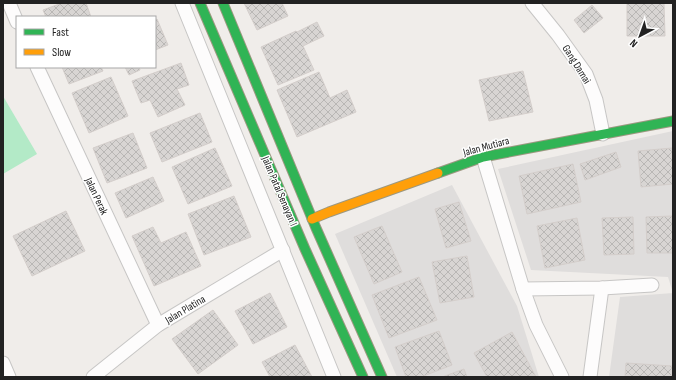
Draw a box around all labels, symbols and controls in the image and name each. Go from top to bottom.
legend [16,16,156,68]
north arrow [620,16,660,56]
text: Fast [52,25,69,40]
text: N [627,36,640,50]
street label: Gang Damai [560,42,594,86]
text: Slow [52,45,71,60]
street label: Jalan Mutiara [461,134,511,159]
street label: Jalan Patal Senayan I [259,154,300,228]
street label: Jalan Perak [82,175,111,218]
street label: Jalan Platina [162,292,208,327]

